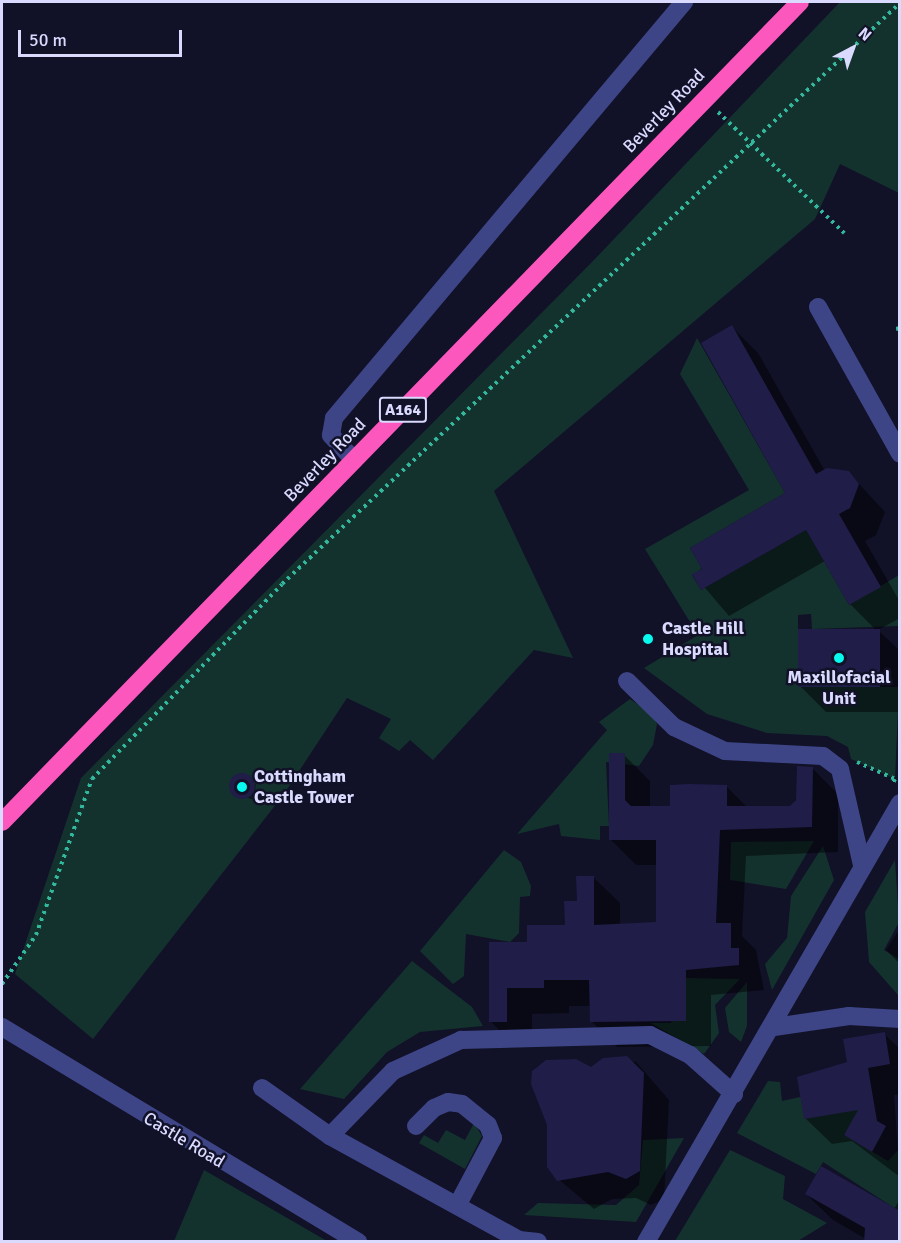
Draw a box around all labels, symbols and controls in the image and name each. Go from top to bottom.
scale bar [21,18,184,56]
north arrow [823,18,883,78]
text: N [854,23,876,46]
text: 50 m [29,29,67,51]
street label: Beverley Road [619,65,709,157]
road number: A164 [378,397,428,423]
street label: Beverley Road [280,414,370,506]
place label: Castle Hill Hospital [662,618,744,660]
marker: Castle Hill Hospital [639,630,657,648]
marker: Maxillofacial Unit [832,651,846,665]
place label: Maxillofacial Unit [787,667,891,710]
place label: Cottingham Castle Tower [254,766,354,808]
marker: Cottingham Castle Tower [235,780,249,794]
street label: Castle Road [140,1107,228,1173]

